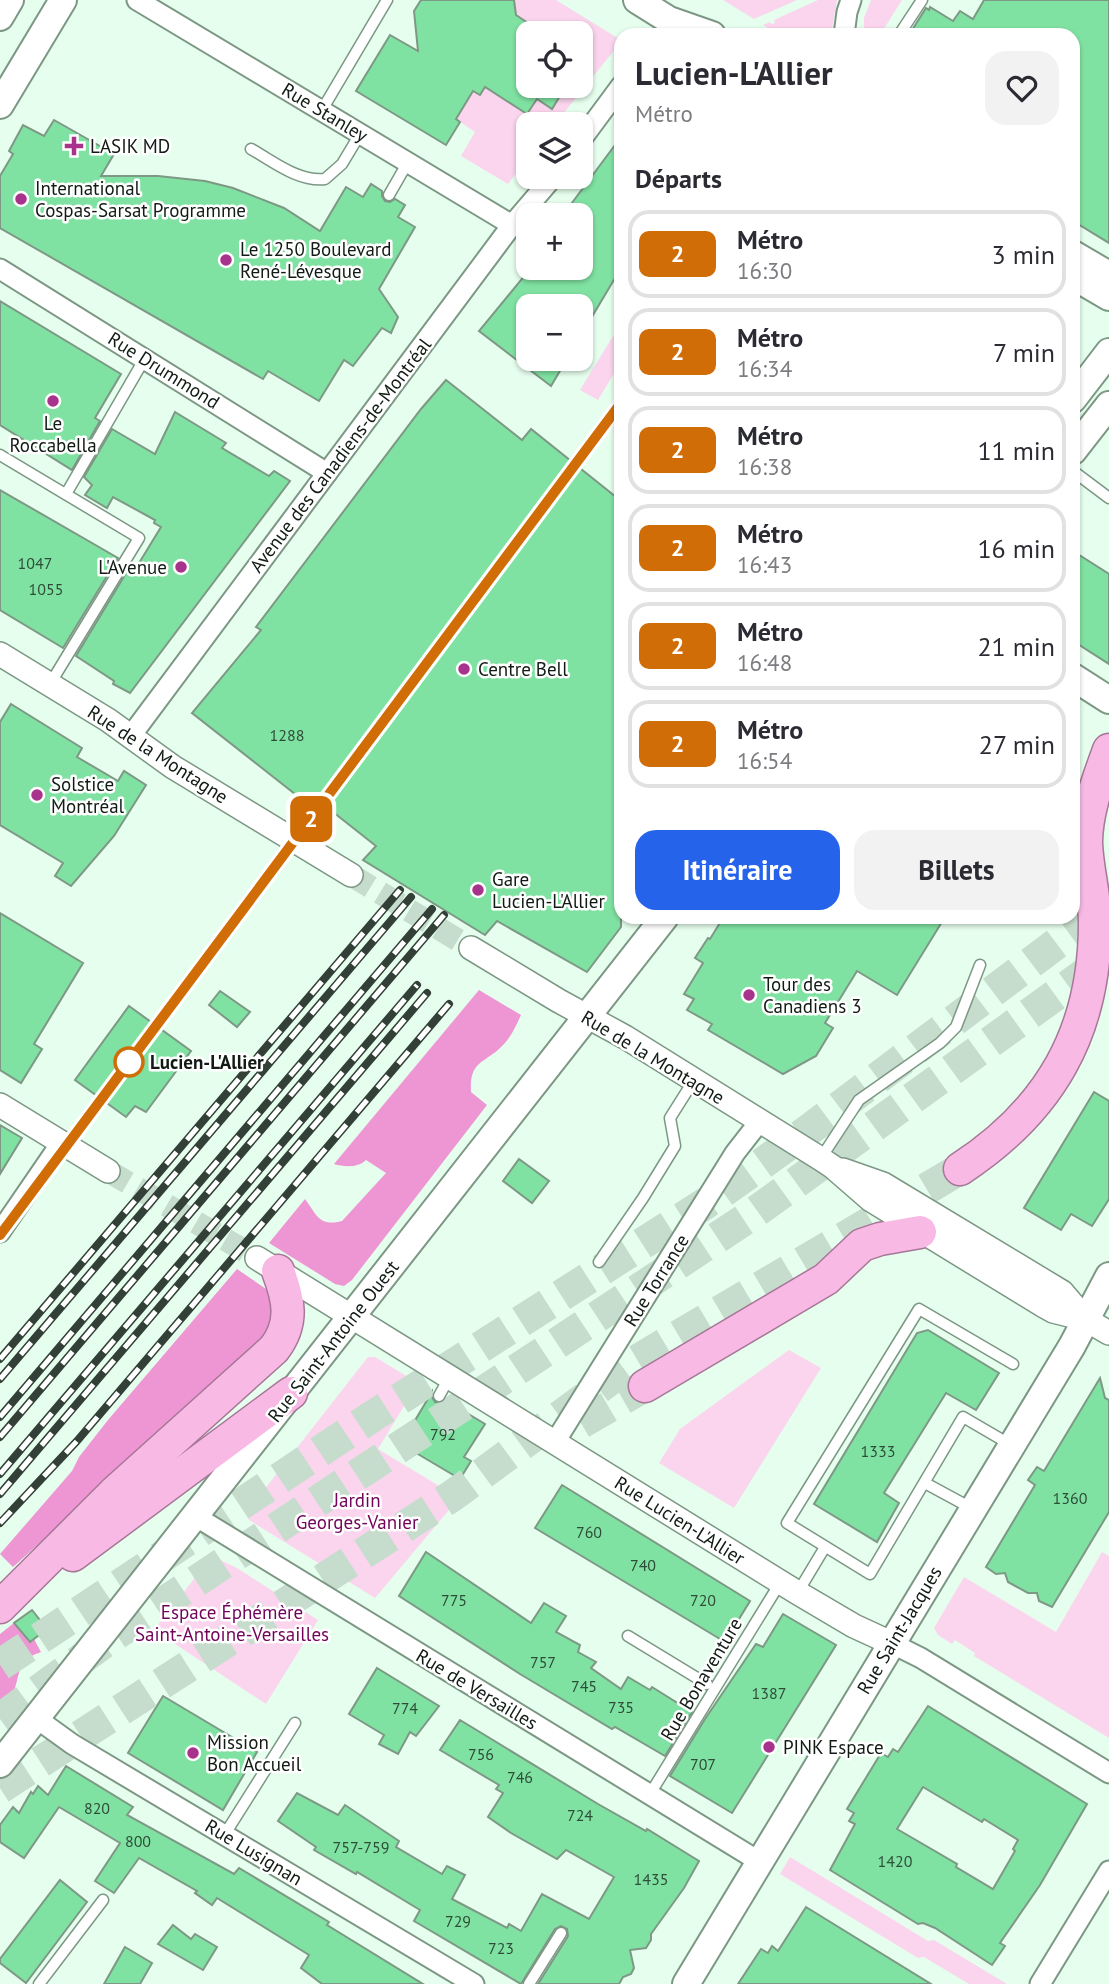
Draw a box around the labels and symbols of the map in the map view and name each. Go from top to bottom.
street label: Rue Stanley [278,77,372,147]
place label: LASIK MD [90,134,170,158]
marker: LASIK MD [64,136,84,156]
place label: International Cospas-Sarsat Programme [35,176,246,222]
marker: International Cospas-Sarsat Programme [13,191,29,207]
place label: Le 1250 Boulevard René-Lévesque [240,237,392,283]
marker: Le 1250 Boulevard René-Lévesque [218,252,234,268]
street label: Rue Drummond [104,326,224,414]
street label: Avenue des Canadiens-de-Montréal [244,333,436,577]
marker: Le Roccabella [45,393,61,409]
place label: Le Roccabella [9,411,97,457]
house number: 1047 [18,553,52,573]
place label: L'Avenue [98,555,167,579]
marker: L'Avenue [173,559,189,575]
house number: 1055 [29,579,63,599]
place label: Centre Bell [478,657,568,681]
marker: Centre Bell [456,661,472,677]
street label: Rue de la Montagne [83,700,233,808]
house number: 1288 [270,725,304,745]
place label: Solstice Montréal [51,772,125,818]
marker: Solstice Montréal [29,787,45,803]
line badge: 2 [288,796,334,842]
place label: Gare Lucien-L'Allier [492,867,605,913]
marker: Gare Lucien-L'Allier [470,882,486,898]
place label: Tour des Canadiens 3 [763,972,862,1018]
marker: Tour des Canadiens 3 [741,987,757,1003]
street label: Rue de la Montagne [577,1005,729,1109]
marker: Lucien-L'Allier [114,1047,144,1077]
place label: Lucien-L'Allier [150,1050,264,1074]
street label: Rue Torrance [618,1229,694,1331]
street label: Rue Saint-Antoine Ouest [262,1255,404,1427]
house number: 792 [430,1424,456,1444]
house number: 1333 [861,1441,895,1461]
street label: Rue Lucien-L'Allier [610,1470,750,1570]
park label: Jardin Georges-Vanier [296,1488,419,1534]
house number: 1360 [1053,1488,1088,1508]
house number: 760 [576,1522,602,1542]
house number: 740 [630,1555,656,1575]
street label: Rue Saint-Jacques [851,1562,947,1698]
house number: 775 [441,1590,467,1610]
house number: 720 [690,1590,716,1610]
park label: Espace Éphémère Saint-Antoine-Versailles [135,1600,329,1646]
street label: Rue Bonaventure [655,1613,747,1745]
street label: Rue de Versailles [412,1643,542,1735]
house number: 757 [530,1652,556,1672]
house number: 745 [571,1676,597,1696]
house number: 1387 [752,1683,786,1703]
house number: 735 [608,1697,634,1717]
house number: 774 [392,1698,418,1718]
place label: Mission Bon Accueil [207,1730,302,1776]
place label: PINK Espace [783,1735,884,1759]
marker: PINK Espace [761,1739,777,1755]
house number: 756 [468,1744,494,1764]
marker: Mission Bon Accueil [185,1745,201,1761]
house number: 707 [690,1754,716,1774]
house number: 746 [507,1767,533,1787]
house number: 820 [84,1798,110,1818]
house number: 724 [567,1805,593,1825]
street label: Rue Lusignan [201,1814,307,1890]
house number: 800 [125,1831,151,1851]
house number: 757-759 [332,1837,390,1857]
house number: 1420 [878,1851,913,1871]
house number: 1435 [634,1869,668,1889]
house number: 729 [445,1911,471,1931]
house number: 723 [488,1938,514,1958]

